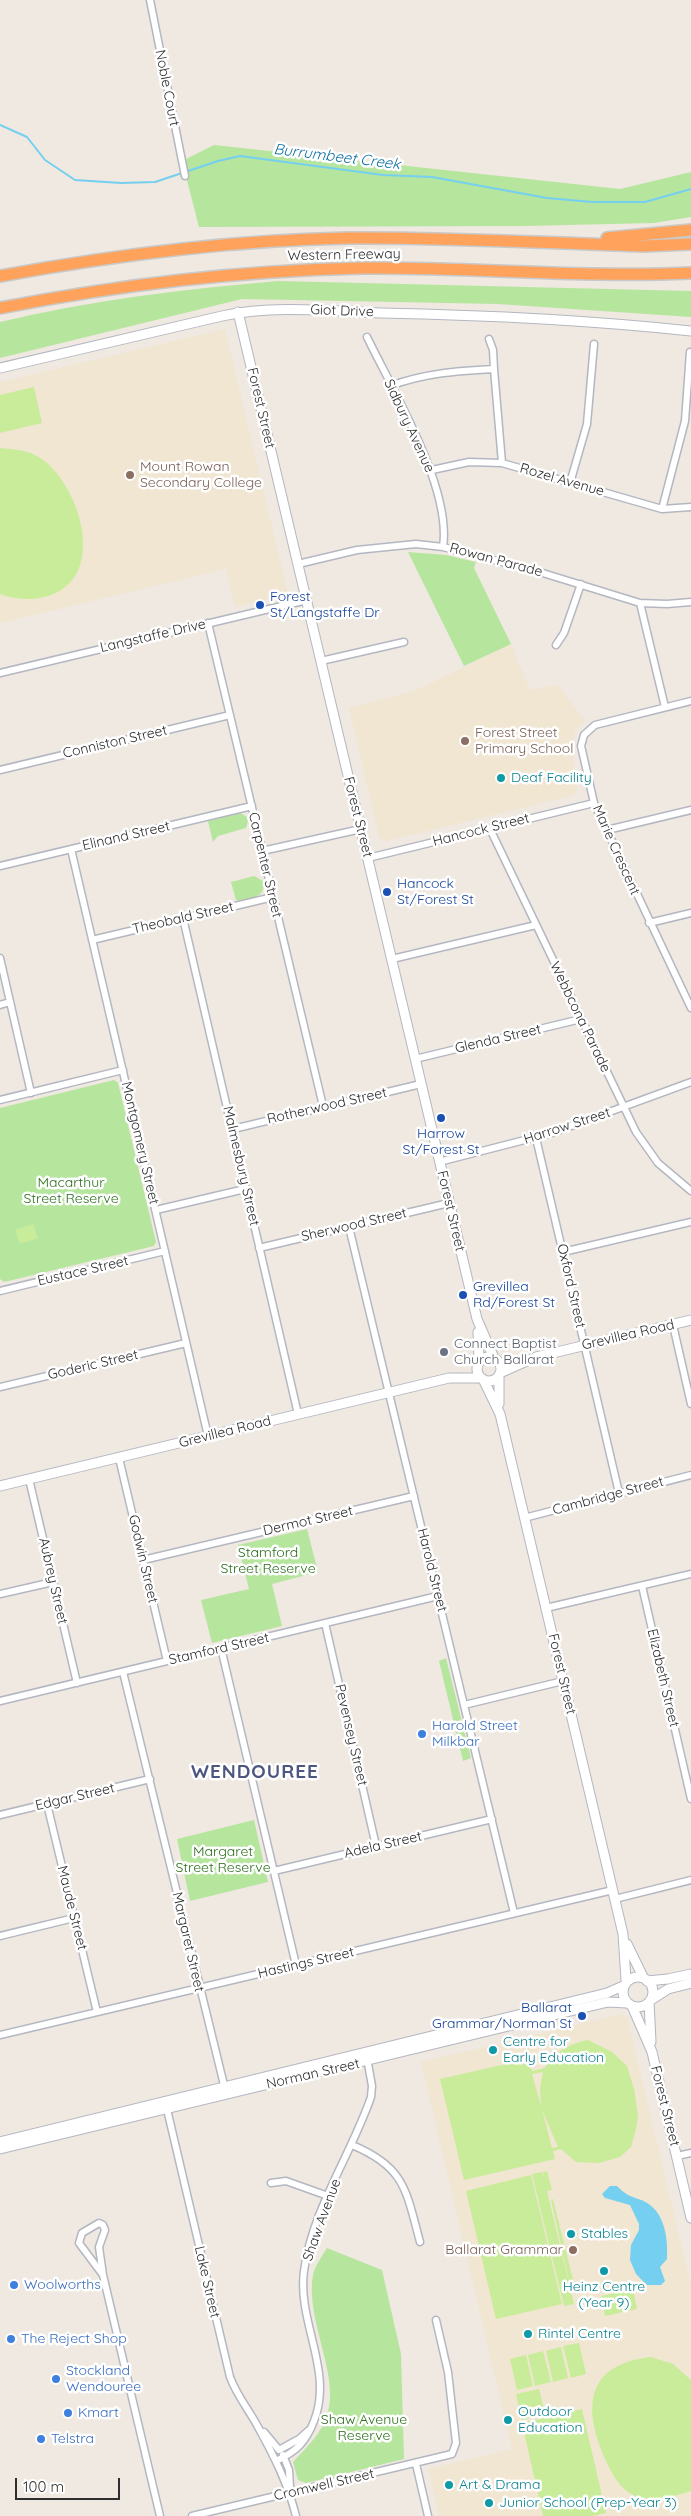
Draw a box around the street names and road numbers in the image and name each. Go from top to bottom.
street label: Noble Court [151,48,183,128]
street label: Western Freeway [287,246,401,264]
street label: Giot Drive [310,301,374,321]
street label: Forest Street [244,366,278,450]
street label: Sidbury Avenue [380,377,438,475]
street label: Rozel Avenue [518,460,606,500]
street label: Rowan Parade [448,540,544,580]
street label: Langstaffe Drive [99,616,207,656]
street label: Conniston Street [61,722,169,762]
street label: Forest Street [340,775,376,859]
street label: Marie Crescent [589,802,643,898]
street label: Hancock Street [431,810,531,850]
street label: Carpenter Street [245,811,285,919]
street label: Elinand Street [81,818,171,854]
street label: Theobald Street [131,898,235,938]
street label: Webbcona Parade [546,959,614,1075]
street label: Glenda Street [453,1021,543,1057]
street label: Montgomery Street [118,1080,162,1206]
street label: Rotherwood Street [265,1084,389,1128]
street label: Malmesbury Street [219,1104,263,1228]
street label: Harrow Street [522,1104,612,1148]
street label: Forest Street [434,1169,468,1253]
street label: Sherwood Street [300,1205,408,1245]
street label: Oxford Street [553,1242,589,1330]
street label: Eustace Street [36,1252,130,1290]
street label: Grevillea Road [580,1316,676,1354]
street label: Goderic Street [46,1346,140,1384]
street label: Grevillea Road [177,1412,273,1452]
street label: Cambridge Street [551,1473,665,1519]
street label: Dermot Street [262,1503,354,1539]
street label: Godwin Street [125,1513,161,1605]
street label: Harold Street [413,1526,451,1614]
street label: Aubrey Street [35,1536,71,1626]
street label: Elizabeth Street [644,1627,682,1729]
street label: Stamford Street [167,1629,271,1669]
street label: Forest Street [545,1632,579,1716]
street label: Pevensey Street [331,1683,371,1787]
street label: Edgar Street [34,1780,116,1814]
street label: Adela Street [343,1828,423,1862]
street label: Maude Street [53,1864,91,1952]
street label: Margaret Street [168,1890,208,1994]
street label: Hastings Street [256,1944,356,1982]
street label: Norman Street [265,2055,361,2093]
street label: Forest Street [647,2064,683,2148]
street label: Shaw Avenue [299,2177,345,2263]
street label: Lake Street [191,2244,223,2320]
street label: Cromwell Street [272,2465,376,2505]

